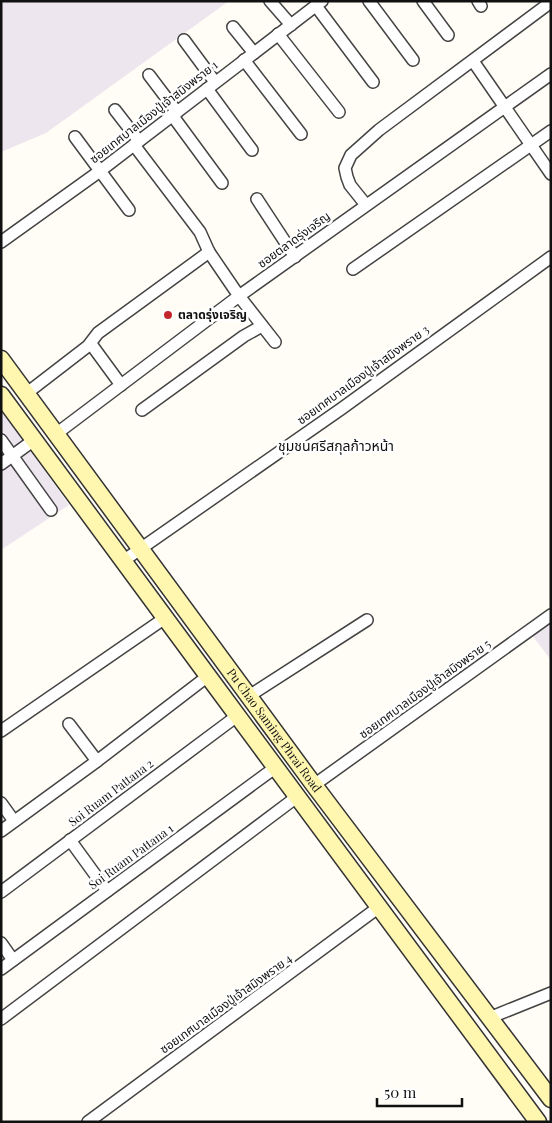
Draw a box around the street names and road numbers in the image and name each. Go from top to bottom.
street label: ซอยเทศบาลเมืองปู่เจ้าสมิงพราย 1 [86,56,221,166]
street label: ซอยตลาดรุ่งเจริญ [254,207,333,271]
street label: ซอยเทศบาลเมืองปู่เจ้าสมิงพราย 3 [293,321,432,427]
street label: ซอยเทศบาลเมืองปู่เจ้าสมิงพราย 5 [355,635,493,741]
street label: Pu Chao Saming Phrai Road [224,665,326,795]
street label: Soi Ruam Pattana 2 [65,755,156,829]
street label: Soi Ruam Pattana 1 [85,820,177,892]
street label: ซอยเทศบาลเมืองปู่เจ้าสมิงพราย 4 [156,950,295,1057]

